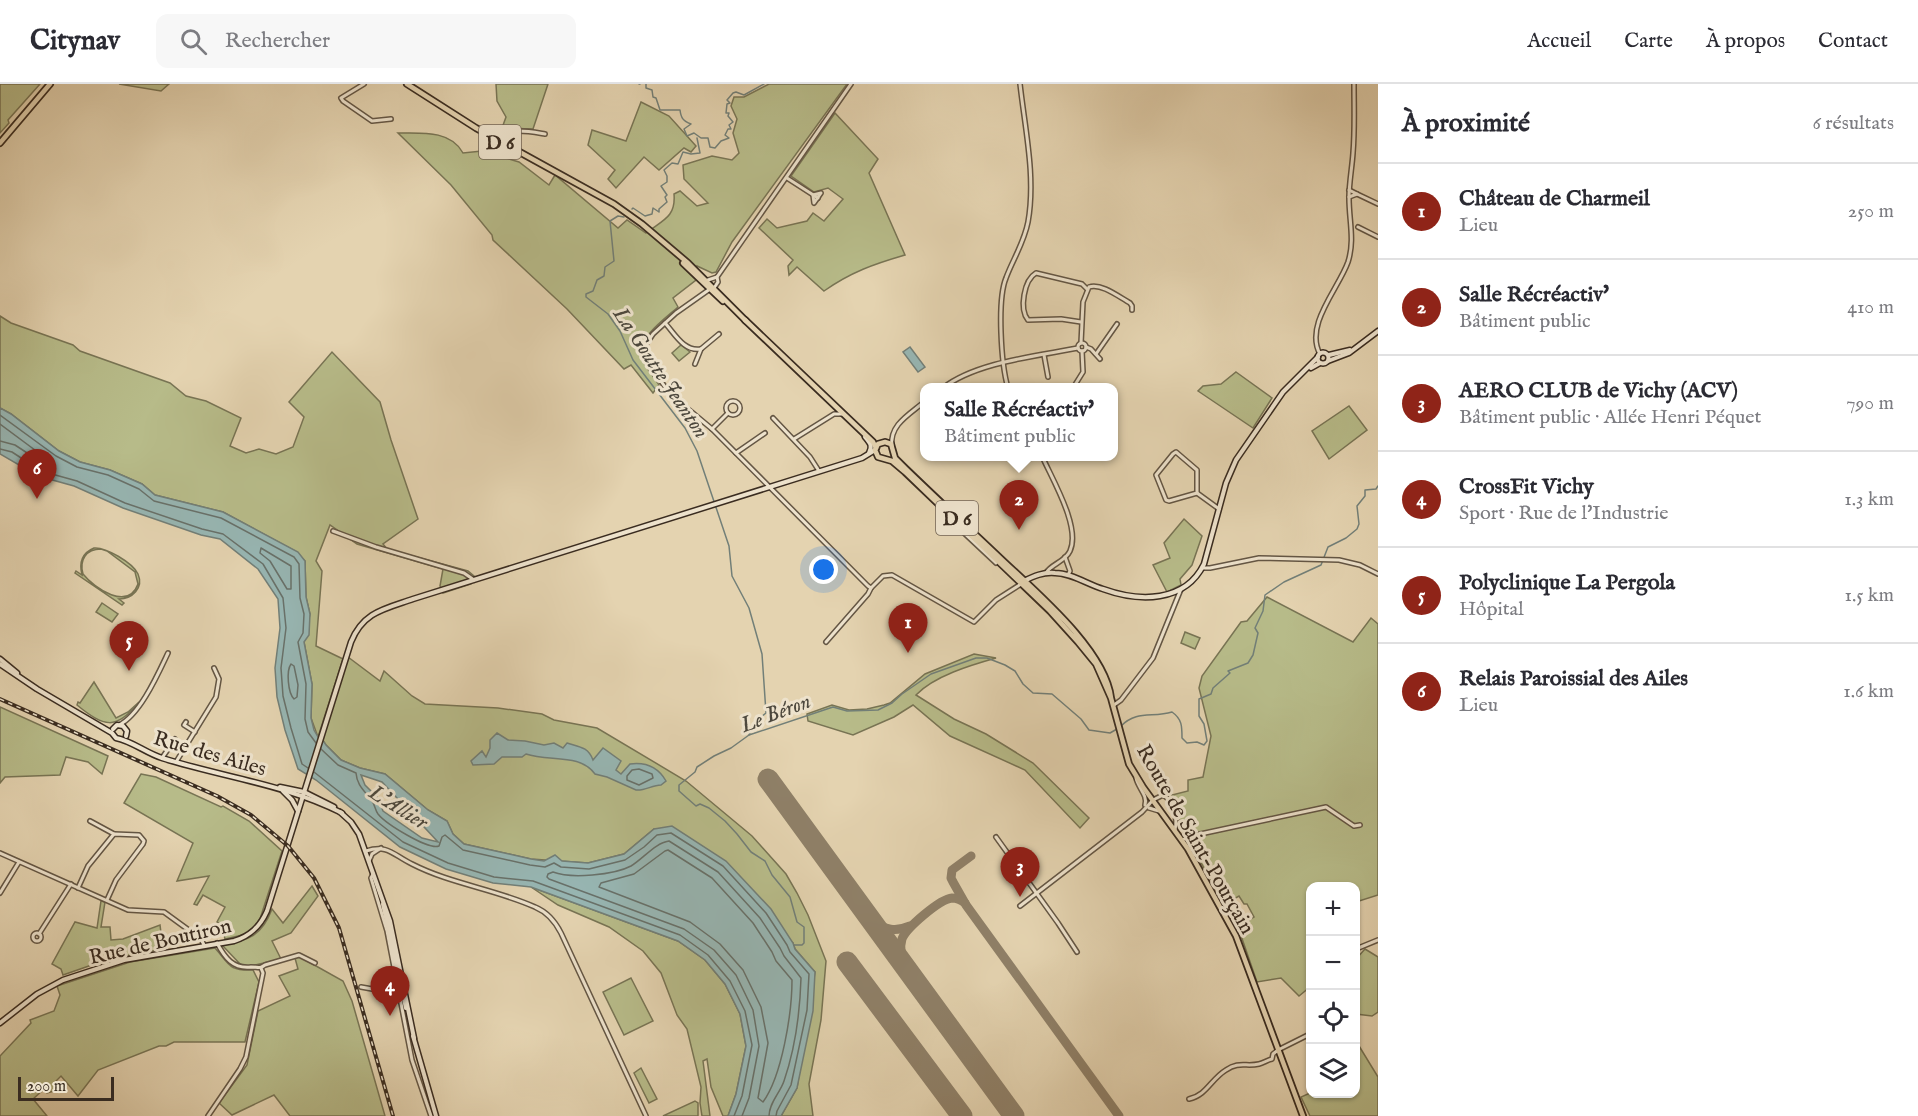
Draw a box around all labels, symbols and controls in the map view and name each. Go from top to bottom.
search box [156,14,576,68]
text: Citynav [30,24,120,59]
icon: search [177,25,210,58]
text: Rechercher [225,27,330,55]
text: Accueil [1527,28,1591,55]
text: Carte [1624,28,1673,55]
text: À propos [1706,28,1785,55]
text: Contact [1818,28,1888,55]
text: À proximité [1402,107,1530,140]
text: 6 résultats [1812,111,1894,136]
road number: D 6 [479,125,521,159]
text: Château de Charmeil [1459,185,1650,213]
text: 1 [1418,199,1425,224]
text: 250 m [1848,199,1894,224]
text: Lieu [1459,213,1498,238]
text: Salle Récréactiv' [1459,281,1609,309]
text: 2 [1417,295,1426,320]
text: 410 m [1847,295,1894,320]
water label: La Goutte Jeanton [605,301,715,444]
text: Bâtiment public [1459,309,1591,334]
text: AERO CLUB de Vichy (ACV) [1459,377,1738,405]
popup [920,383,1118,461]
text: 3 [1418,391,1425,416]
text: 790 m [1846,391,1894,416]
text: Salle Récréactiv' [944,396,1094,424]
text: Bâtiment public · Allée Henri Péquet [1459,405,1761,430]
text: Bâtiment public [944,424,1076,449]
pin: 6 [18,450,57,499]
text: CrossFit Vichy [1459,473,1594,501]
pin: 2 [1000,480,1038,530]
text: 4 [1417,487,1426,512]
text: 1.3 km [1844,487,1894,512]
road number: D 6 [936,501,978,535]
text: Sport · Rue de l'Industrie [1459,501,1668,526]
your location [809,555,838,584]
text: Polyclinique La Pergola [1459,569,1675,597]
text: 5 [1418,583,1425,608]
text: 1.5 km [1844,583,1894,608]
text: Hôpital [1459,597,1524,622]
pin: 1 [888,604,928,653]
pin: 5 [110,622,148,671]
text: Relais Paroissial des Ailes [1459,665,1688,693]
text: 6 [1417,679,1426,704]
text: 1.6 km [1843,679,1894,704]
water label: Le Béron [736,688,815,740]
text: Lieu [1459,693,1498,718]
street label: Rue des Ailes [150,725,269,783]
street label: Route de Saint-Pourçain [1129,740,1260,940]
water label: L'Allier [362,778,434,837]
pin: 3 [1000,848,1040,897]
map controls [1306,882,1360,1098]
button: + [1306,882,1360,936]
street label: Rue de Boutiron [86,913,234,972]
button: − [1306,936,1360,990]
pin: 4 [370,966,410,1016]
button: locate [1306,990,1360,1044]
button: layers [1306,1044,1360,1098]
scale bar [18,1074,114,1102]
text: 200 m [27,1077,66,1097]

